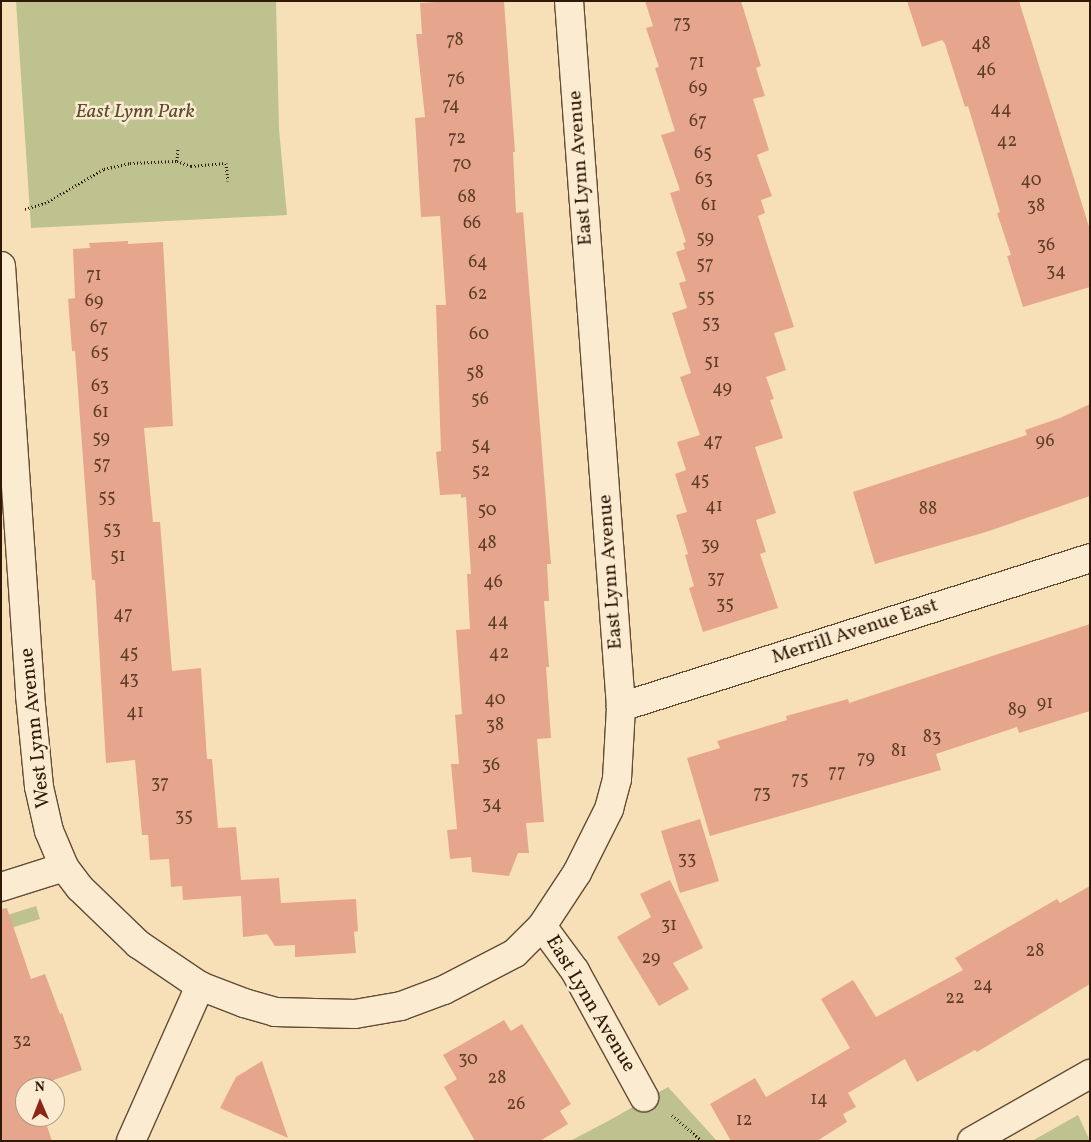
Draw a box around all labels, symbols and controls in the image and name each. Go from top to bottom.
house number: 73 [673,13,691,35]
house number: 78 [446,30,464,52]
house number: 48 [971,34,991,56]
house number: 71 [689,52,705,74]
house number: 46 [976,60,996,82]
house number: 76 [447,69,465,91]
house number: 69 [689,78,707,100]
street label: East Lynn Avenue [564,90,598,246]
house number: 74 [442,95,460,117]
house number: 44 [990,99,1012,121]
park label: East Lynn Park [75,100,195,124]
house number: 67 [689,111,707,133]
house number: 72 [448,128,466,150]
house number: 42 [997,131,1017,153]
house number: 65 [694,143,712,165]
house number: 70 [453,154,471,176]
house number: 63 [695,169,713,191]
house number: 40 [1020,170,1042,192]
house number: 68 [458,187,476,209]
house number: 61 [701,195,717,217]
house number: 38 [1027,196,1045,218]
house number: 66 [463,213,481,235]
house number: 59 [696,228,714,250]
house number: 36 [1037,235,1055,257]
house number: 64 [468,252,488,274]
house number: 57 [696,254,714,276]
house number: 34 [1046,261,1066,283]
house number: 71 [86,265,102,287]
house number: 62 [469,284,487,306]
house number: 55 [697,287,715,309]
house number: 69 [85,291,103,313]
house number: 53 [702,313,720,335]
house number: 67 [90,317,108,339]
house number: 60 [469,324,489,346]
house number: 65 [91,343,109,365]
house number: 51 [704,352,720,374]
house number: 58 [466,363,484,385]
house number: 63 [91,376,109,398]
house number: 49 [712,378,732,400]
house number: 56 [471,389,489,411]
house number: 61 [93,402,109,424]
house number: 59 [92,428,110,450]
house number: 47 [703,431,723,453]
house number: 96 [1035,431,1055,453]
house number: 54 [471,435,491,457]
house number: 57 [93,454,111,476]
house number: 52 [472,461,490,483]
house number: 45 [691,470,709,492]
house number: 55 [98,487,116,509]
street label: East Lynn Avenue [594,494,628,650]
house number: 41 [705,496,723,518]
house number: 88 [919,499,937,521]
house number: 50 [477,500,497,522]
house number: 53 [103,519,121,541]
house number: 48 [477,533,497,555]
house number: 39 [701,535,719,557]
house number: 51 [110,546,126,568]
house number: 37 [707,568,725,590]
house number: 46 [483,572,503,594]
house number: 35 [716,594,734,616]
street label: Merrill Avenue East [769,594,941,670]
house number: 47 [113,604,133,626]
house number: 44 [487,611,509,633]
house number: 45 [120,643,138,665]
house number: 42 [489,643,509,665]
street label: West Lynn Avenue [16,646,56,810]
house number: 43 [119,669,139,691]
house number: 40 [484,689,506,711]
house number: 91 [1037,693,1053,715]
house number: 89 [1008,700,1026,722]
house number: 41 [126,702,144,724]
house number: 38 [486,715,504,737]
house number: 83 [923,727,941,749]
house number: 81 [891,741,907,763]
house number: 79 [857,748,875,770]
house number: 36 [482,755,500,777]
house number: 77 [828,762,846,784]
house number: 75 [791,769,809,791]
house number: 37 [151,773,169,795]
house number: 73 [753,783,771,805]
house number: 34 [482,794,502,816]
house number: 35 [175,806,193,828]
house number: 33 [678,849,696,871]
house number: 31 [661,915,677,937]
street label: East Lynn Avenue [540,931,640,1077]
house number: 28 [1026,941,1044,963]
house number: 29 [642,948,660,970]
house number: 24 [973,975,993,997]
house number: 22 [945,988,965,1010]
house number: 32 [13,1031,31,1053]
house number: 30 [458,1049,478,1071]
house number: 28 [488,1068,506,1090]
north arrow [15,1077,65,1127]
text: N [34,1078,45,1097]
house number: 14 [810,1089,828,1111]
house number: 26 [507,1094,525,1116]
house number: 12 [736,1110,752,1132]

